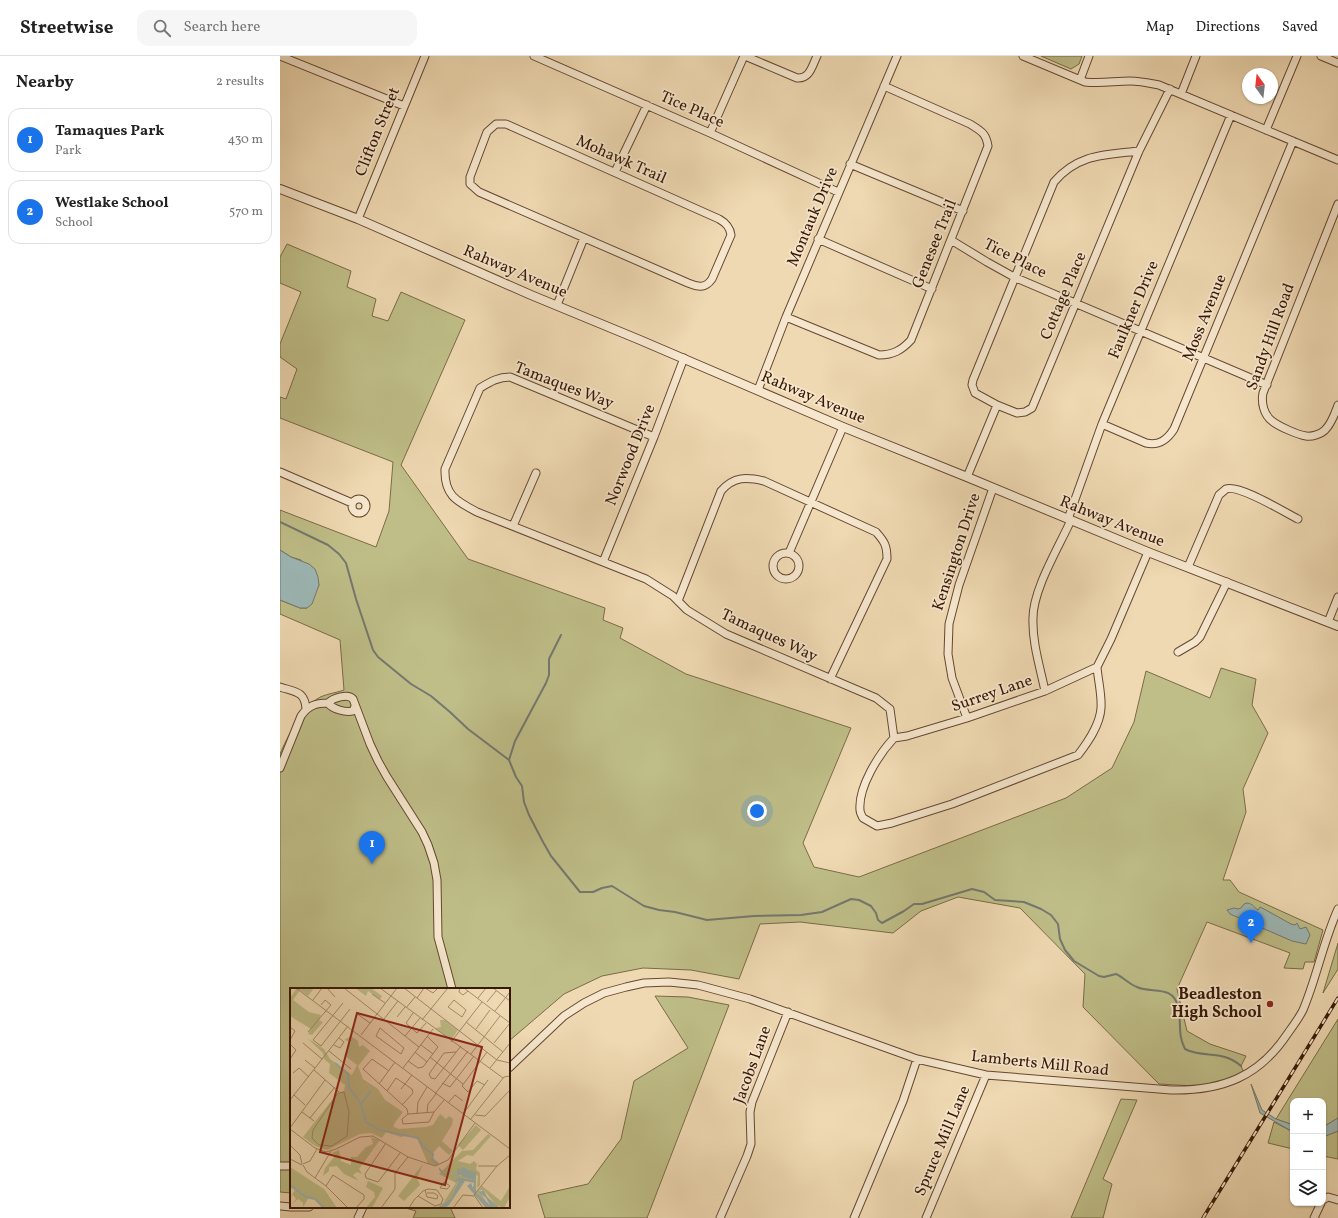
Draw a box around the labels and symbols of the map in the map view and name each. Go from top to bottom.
north arrow [1242,68,1278,104]
street label: Clifton Street [350,84,406,180]
street label: Tice Place [656,86,728,134]
street label: Mohawk Trail [572,130,670,190]
street label: Montauk Drive [782,164,844,270]
street label: Genesee Trail [907,196,963,292]
street label: Tice Place [980,234,1050,284]
street label: Rahway Avenue [459,240,571,304]
street label: Cottage Place [1036,249,1092,343]
street label: Faulkner Drive [1103,257,1165,363]
street label: Moss Avenue [1178,271,1232,365]
street label: Sandy Hill Road [1241,280,1301,394]
street label: Tamaques Way [511,357,617,415]
street label: Rahway Avenue [757,366,869,430]
street label: Norwood Drive [601,401,661,509]
street label: Kensington Drive [928,490,986,614]
street label: Rahway Avenue [1056,491,1168,553]
street label: Tamaques Way [717,604,821,668]
street label: Surrey Lane [949,670,1035,718]
your location [747,801,767,821]
pin: 1 [359,831,385,864]
pin: 2 [1238,910,1264,943]
place label: Beadleston High School [1171,984,1263,1024]
inset map [290,988,510,1208]
marker: Beadleston High School [1265,999,1275,1009]
street label: Jacobs Lane [729,1023,777,1107]
street label: Lamberts Mill Road [970,1046,1110,1082]
street label: Spruce Mill Lane [910,1082,976,1200]

